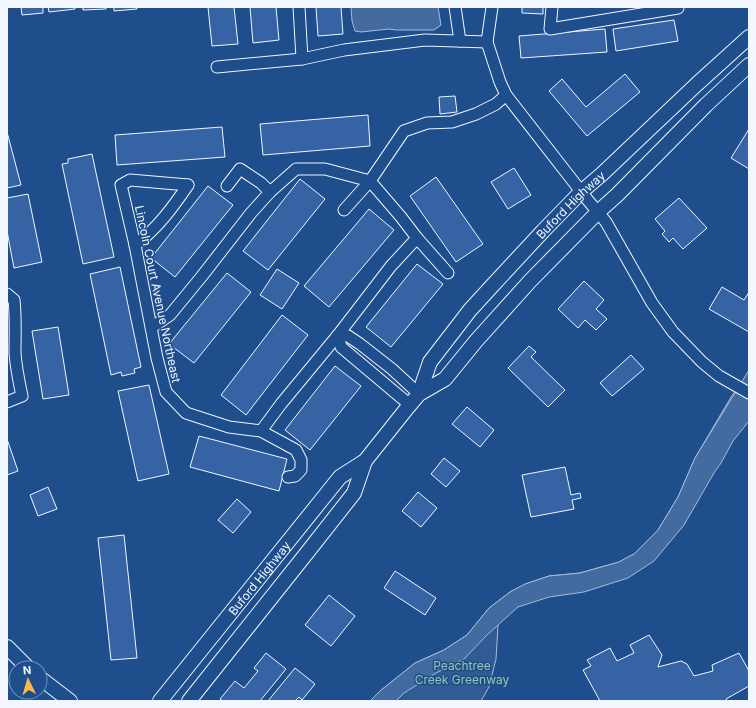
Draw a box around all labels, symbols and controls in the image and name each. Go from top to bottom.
street label: Buford Highway [532,167,608,242]
street label: Lincoln Court Avenue Northeast [132,204,184,384]
street label: Buford Highway [225,538,293,618]
park label: Peachtree Creek Greenway [415,658,510,687]
north arrow [8,660,48,700]
text: N [22,663,32,677]

